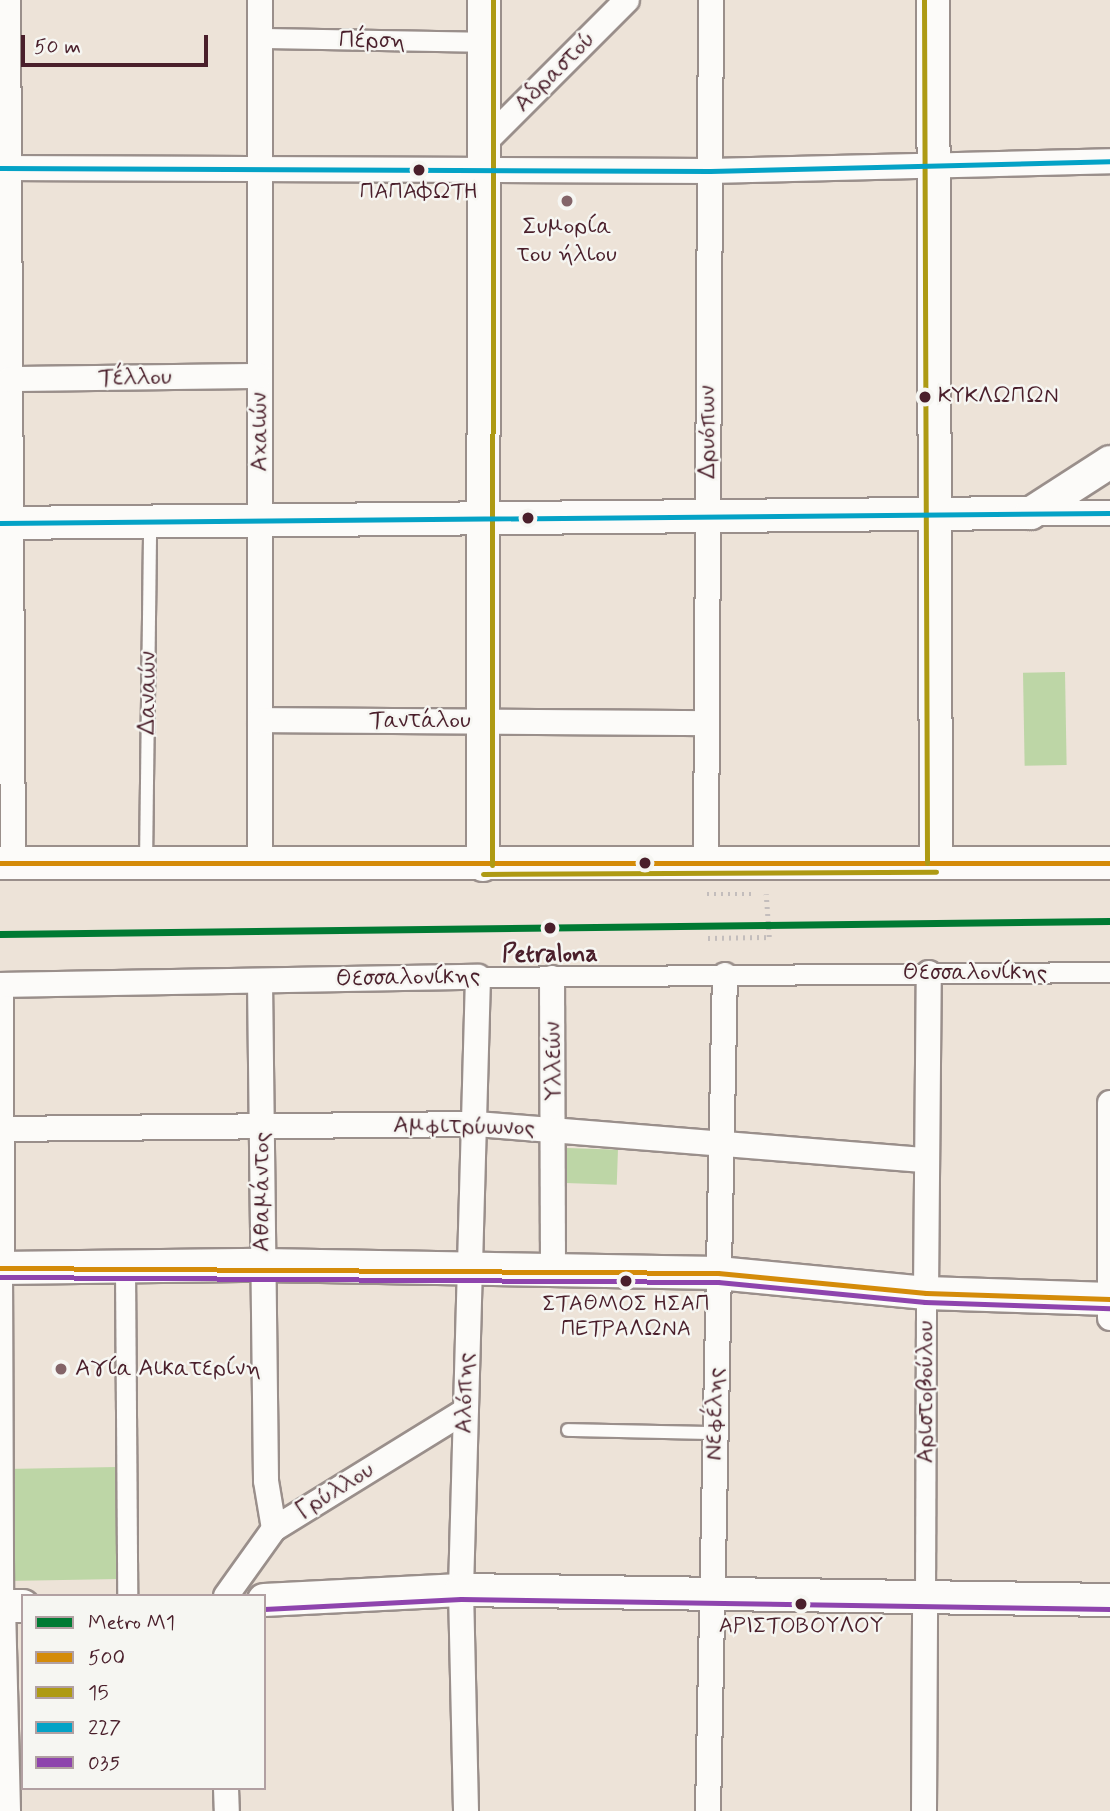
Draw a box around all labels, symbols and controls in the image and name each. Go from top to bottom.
scale bar [24,21,212,65]
street label: Αδραστού [508,25,602,119]
street label: Πέρση [339,26,405,56]
text: 50 m [34,33,81,61]
marker: ΠΑΠΑΦΩΤΗ [412,163,426,177]
place label: ΠΑΠΑΦΩΤΗ [360,180,478,206]
marker: Συμορία του ήλιου [559,193,575,209]
place label: Συμορία του ήλιου [517,213,617,269]
street label: Τέλλου [98,363,172,393]
place label: ΚΥΚΛΩΠΩΝ [938,384,1059,410]
street label: Δρυόπων [694,385,722,479]
marker: ΚΥΚΛΩΠΩΝ [918,390,932,404]
street label: Αχαιών [246,392,274,472]
unlabelled marker [521,511,535,525]
street label: Δαναών [133,651,163,735]
street label: Ταντάλου [369,707,471,735]
unlabelled marker [638,856,652,870]
marker: Petralona [540,918,560,938]
place label: Petralona [502,941,598,969]
street label: Θεσσαλονίκης [903,959,1047,987]
street label: Θεσσαλονίκης [335,962,481,994]
street label: Υλλεών [539,1021,569,1101]
street label: Αμφιτρύωνος [393,1111,535,1143]
street label: Αθαμάντος [248,1132,276,1252]
marker: ΣΤΑΘΜΟΣ ΗΣΑΠ ΠΕΤΡΑΛΩΝΑ [619,1274,633,1288]
place label: ΣΤΑΘΜΟΣ ΗΣΑΠ ΠΕΤΡΑΛΩΝΑ [542,1291,710,1342]
street label: Αριστοβούλου [912,1321,940,1463]
street label: Αλόπης [450,1352,480,1434]
place label: Αγία Αικατερίνη [75,1355,261,1383]
marker: Αγία Αικατερίνη [53,1361,69,1377]
street label: Νεφέλης [700,1367,730,1461]
street label: Γρύλλου [291,1456,379,1526]
legend [21,1594,266,1790]
marker: ΑΡΙΣΤΟΒΟΥΛΟΥ [794,1597,808,1611]
text: Metro Μ1 [88,1609,175,1637]
place label: ΑΡΙΣΤΟΒΟΥΛΟΥ [719,1614,883,1640]
text: 500 [88,1644,125,1672]
text: 15 [88,1679,109,1707]
text: 227 [88,1714,121,1742]
text: 035 [88,1749,120,1777]

